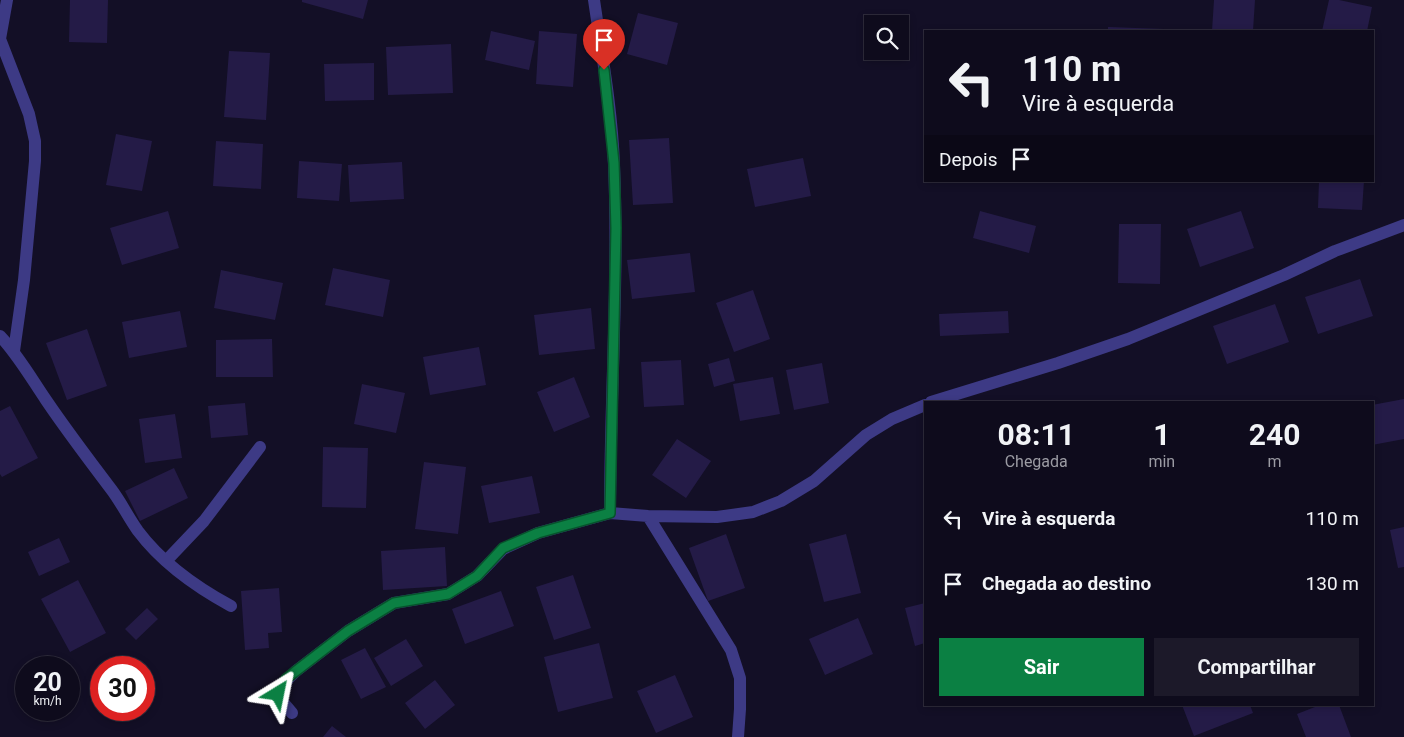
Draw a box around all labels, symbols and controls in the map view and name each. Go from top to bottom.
map controls [864,15,909,60]
button: search [864,15,909,60]
pin [583,19,625,70]
icon: arrive [590,26,618,54]
text: 110 m [1022,49,1121,90]
icon: left [939,50,1004,115]
text: Vire à esquerda [1022,91,1174,116]
icon: arrive [1007,145,1035,173]
text: Depois [939,148,997,171]
text: 08:11 [998,417,1075,452]
text: 1 [1153,417,1170,452]
text: 240 [1249,417,1300,452]
text: Chegada [1005,452,1068,471]
text: min [1148,452,1175,471]
text: m [1268,452,1282,471]
icon: left [939,505,967,533]
text: Vire à esquerda [982,507,1115,530]
text: 110 m [1306,507,1359,530]
icon: arrive [939,570,967,598]
text: Chegada ao destino [982,572,1151,595]
text: 130 m [1306,572,1359,595]
button: Sair [939,638,1144,696]
button: Compartilhar [1154,638,1359,696]
speed limit sign: 30 [90,656,155,721]
position arrow [251,667,303,719]
text: 20 [33,668,62,697]
text: km/h [33,694,62,708]

